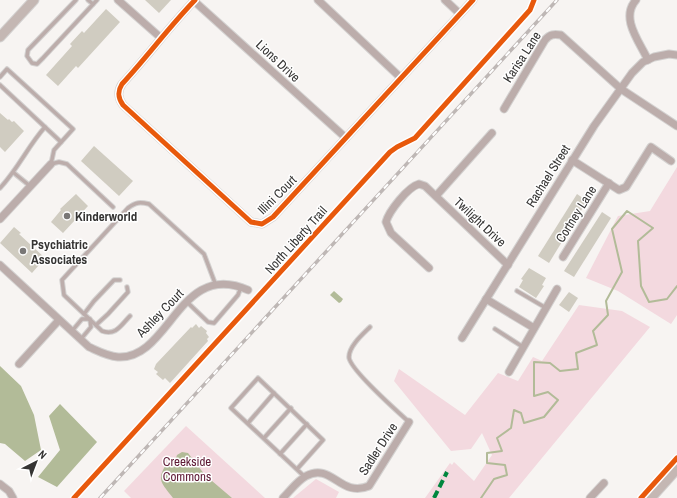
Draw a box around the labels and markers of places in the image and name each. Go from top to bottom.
place label: Kinderworld [75,208,137,225]
marker: Kinderworld [62,211,72,221]
place label: Psychiatric Associates [31,236,88,268]
marker: Psychiatric Associates [18,246,28,256]

